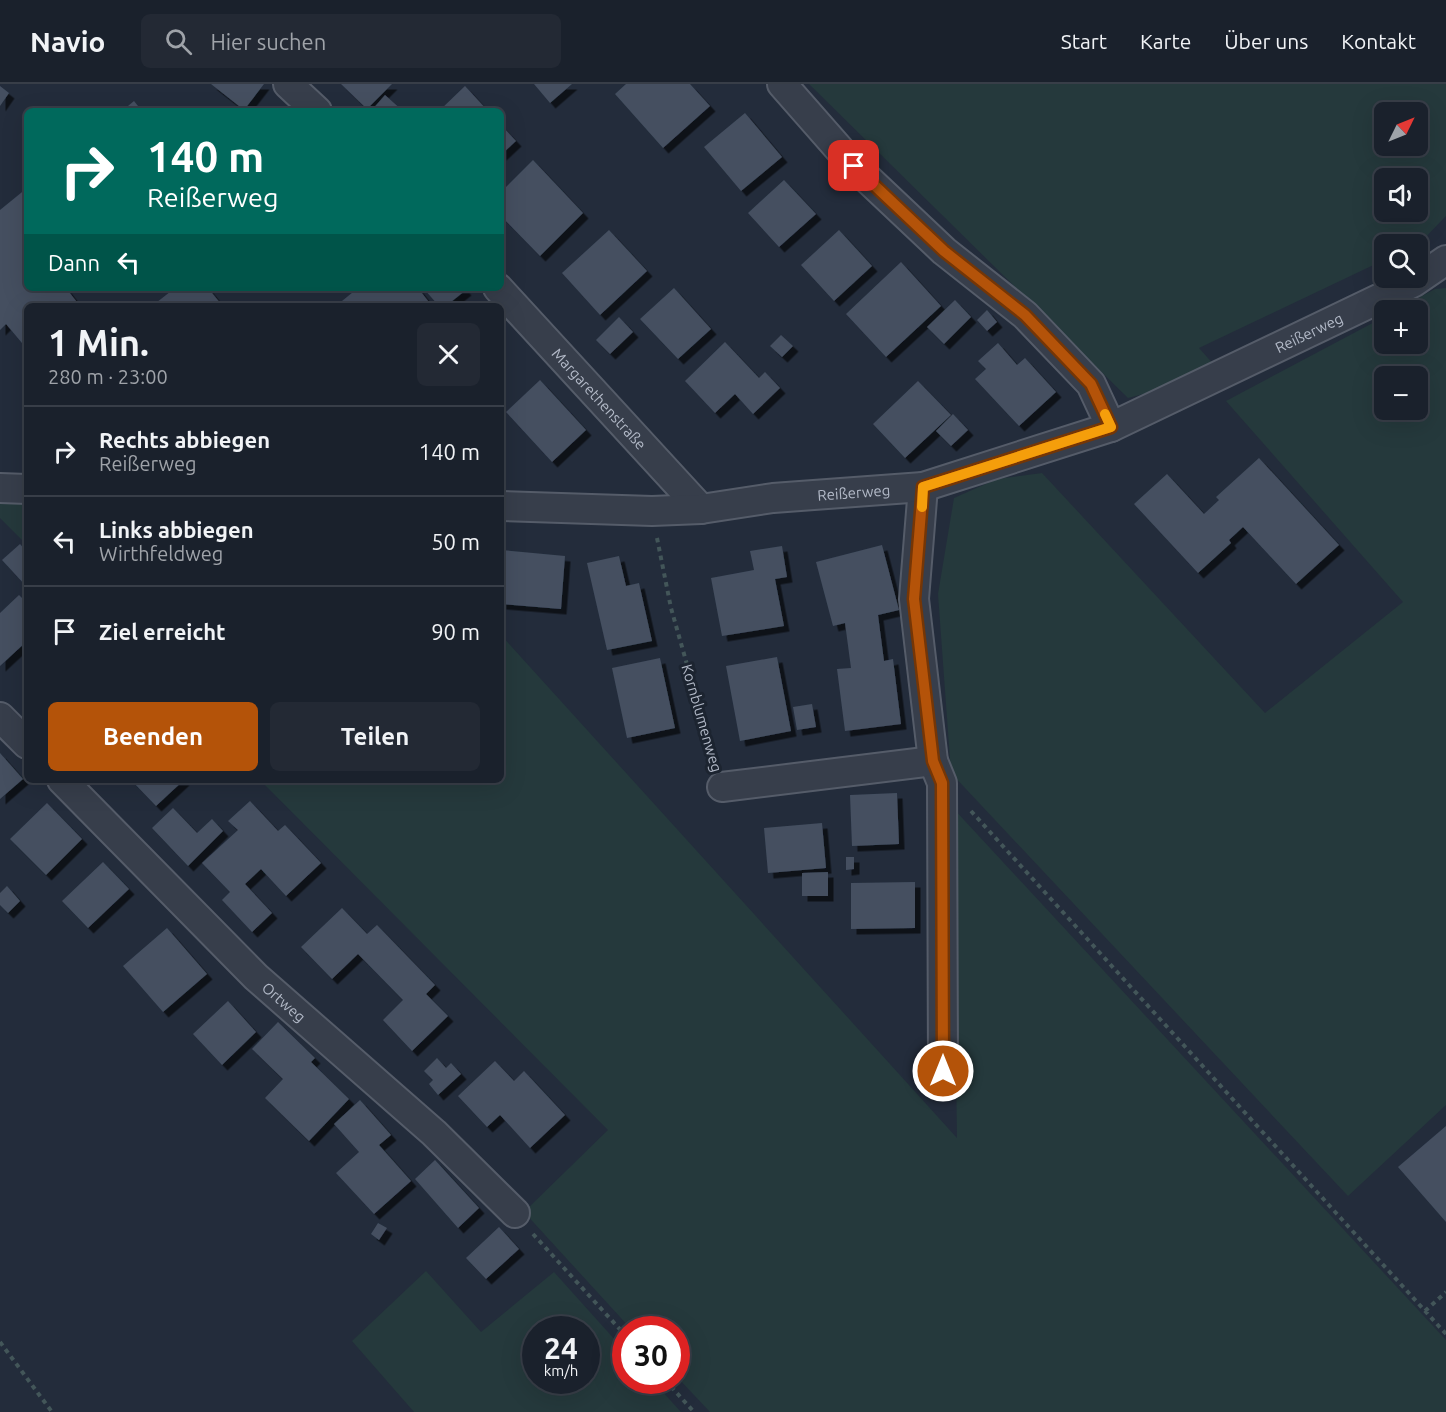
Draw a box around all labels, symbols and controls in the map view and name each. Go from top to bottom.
search box [141,14,561,68]
icon: search [162,25,195,58]
text: Navio [30,26,105,57]
text: Hier suchen [210,29,326,54]
text: Start [1061,29,1107,53]
text: Karte [1140,29,1191,53]
text: Über uns [1224,29,1308,53]
text: Kontakt [1341,29,1416,53]
north arrow [1374,102,1428,156]
map controls [1374,102,1428,420]
icon: right [48,132,126,210]
text: 140 m [147,133,264,180]
pin [828,140,879,191]
icon: arrive [837,149,870,182]
button: sound [1374,168,1428,222]
text: Reißerweg [147,182,279,212]
button: search [1374,234,1428,288]
icon: left [112,246,145,279]
text: Dann [48,250,100,275]
button: + [1374,300,1428,354]
street label: Reißerweg [1272,309,1345,356]
text: 1 Min. [48,322,149,363]
button: close [417,323,480,386]
street label: Margarethenstraße [549,344,650,453]
text: 280 m · 23:00 [48,365,168,388]
button: − [1374,366,1428,420]
text: Rechts abbiegen [99,427,270,452]
icon: right [48,435,81,468]
text: 140 m [419,439,480,464]
text: Reißerweg [99,452,196,475]
street label: Reißerweg [817,481,891,503]
text: Links abbiegen [99,517,254,542]
icon: left [48,525,81,558]
text: 50 m [431,529,480,554]
text: Wirthfeldweg [99,542,223,565]
icon: arrive [48,615,81,648]
text: Ziel erreicht [99,619,226,644]
text: 90 m [431,619,480,644]
street label: Kornblumenweg [678,662,726,774]
button: Beenden [48,702,258,771]
button: Teilen [270,702,480,771]
street label: Ortweg [259,978,309,1025]
position arrow [911,1039,975,1103]
speed limit sign: 30 [612,1316,690,1394]
text: 24 [544,1331,578,1365]
text: km/h [544,1362,578,1379]

